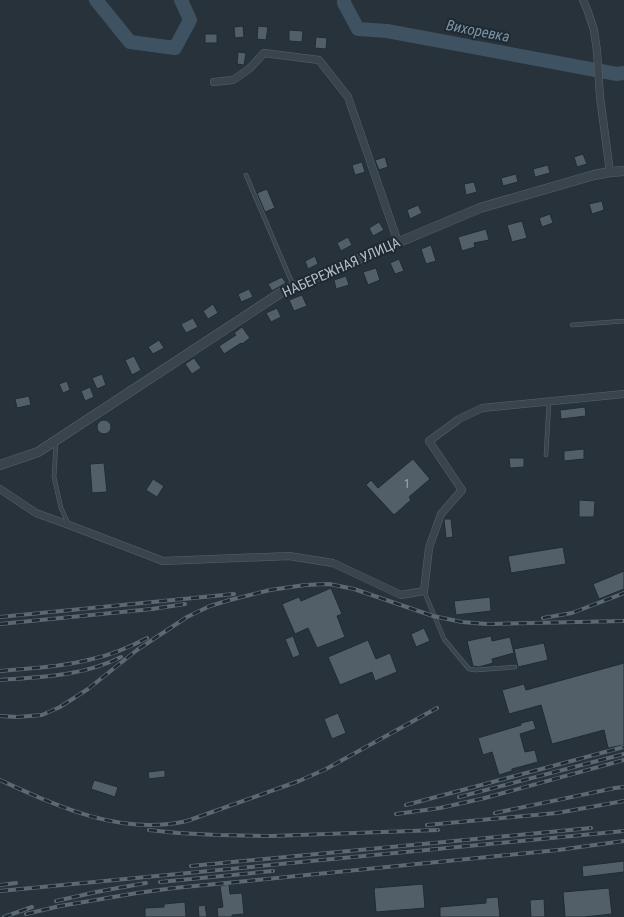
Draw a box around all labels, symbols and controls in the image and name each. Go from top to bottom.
water label: Вихоревка [445,16,511,46]
street label: НАБЕРЕЖНАЯ УЛИЦА [280,234,402,300]
house number: 1 [404,477,410,491]

